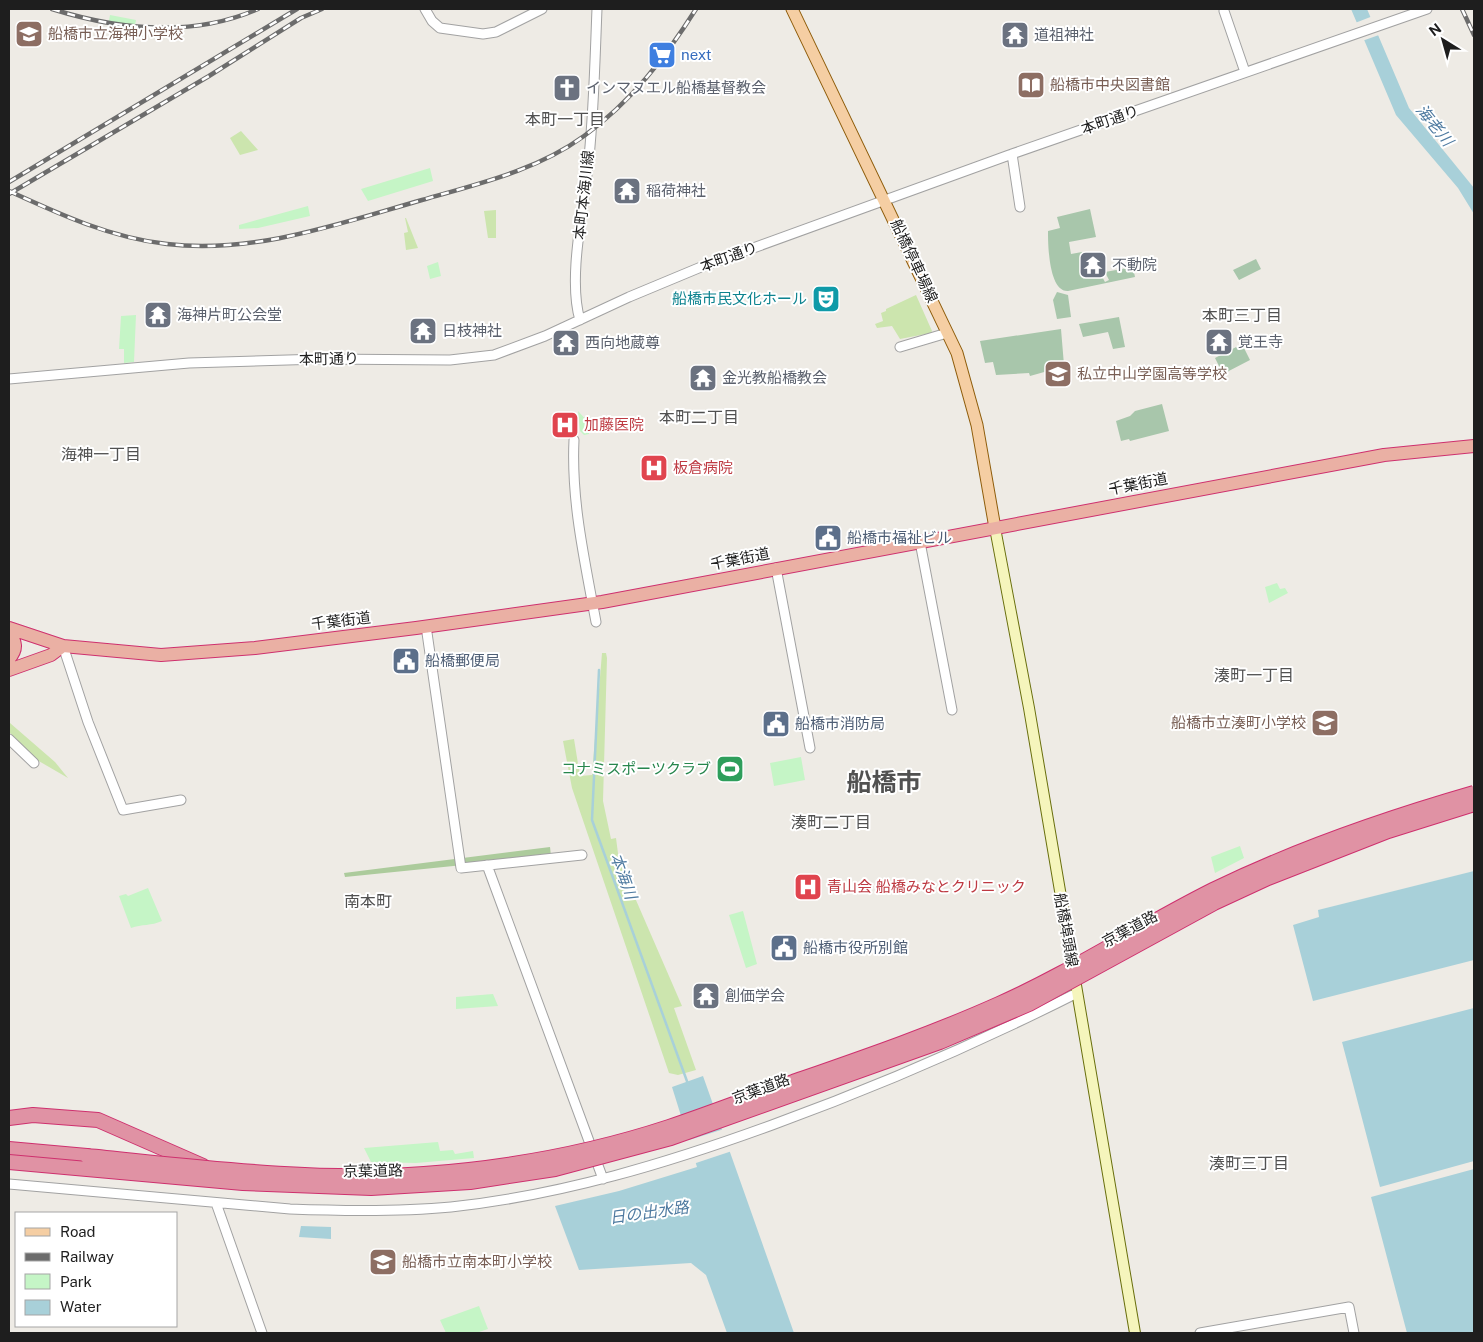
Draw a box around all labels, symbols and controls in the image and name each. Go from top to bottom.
north arrow [1418,15,1468,65]
school or university icon: 船橋市立海神小学校 [14,19,44,49]
temple icon: 道祖神社 [1000,20,1030,50]
text: N [1426,20,1444,39]
place label: 船橋市立海神小学校 [48,25,183,42]
place label: 道祖神社 [1034,26,1094,43]
supermarket icon: next [647,40,677,70]
place label: next [681,46,712,63]
library icon: 船橋市中央図書館 [1016,70,1046,100]
church icon: インマヌエル船橋基督教会 [552,73,582,103]
place label: 船橋市中央図書館 [1050,76,1170,93]
place label: インマヌエル船橋基督教会 [586,79,766,96]
water label: 海老川 [1412,101,1458,151]
street label: 本町通り [1079,102,1141,137]
district label: 本町一丁目 [525,110,605,129]
street label: 本町本海川線 [570,149,597,241]
temple icon: 稲荷神社 [612,176,642,206]
place label: 稲荷神社 [646,182,706,199]
street label: 船橋停車場線 [888,216,941,305]
street label: 本町通り [698,238,760,275]
temple icon: 不動院 [1078,250,1108,280]
place label: 不動院 [1112,256,1157,273]
theatre icon: 船橋市民文化ホール [811,284,841,314]
place label: 船橋市民文化ホール [672,290,807,307]
temple icon: 海神片町公会堂 [143,300,173,330]
place label: 海神片町公会堂 [177,306,282,323]
district label: 本町三丁目 [1202,306,1282,325]
temple icon: 日枝神社 [408,316,438,346]
place label: 日枝神社 [442,322,502,339]
temple icon: 覚王寺 [1204,327,1234,357]
temple icon: 西向地蔵尊 [551,328,581,358]
place label: 覚王寺 [1238,333,1283,350]
place label: 西向地蔵尊 [585,334,660,351]
street label: 本町通り [299,349,359,368]
school or university icon: 私立中山学園高等学校 [1043,359,1073,389]
temple icon: 金光教船橋教会 [688,363,718,393]
place label: 私立中山学園高等学校 [1077,365,1227,382]
place label: 金光教船橋教会 [722,369,827,386]
district label: 本町二丁目 [659,408,739,427]
hospital icon: 加藤医院 [550,410,580,440]
place label: 加藤医院 [584,416,644,433]
district label: 海神一丁目 [61,445,141,464]
hospital icon: 板倉病院 [639,453,669,483]
place label: 板倉病院 [673,459,733,476]
street label: 千葉街道 [1107,469,1169,498]
public building icon: 船橋市福祉ビル [813,523,843,553]
place label: 船橋市福祉ビル [847,529,952,546]
street label: 千葉街道 [709,544,771,573]
street label: 千葉街道 [310,608,372,633]
public building icon: 船橋郵便局 [391,646,421,676]
place label: 船橋郵便局 [425,652,500,669]
district label: 湊町一丁目 [1214,666,1294,685]
school or university icon: 船橋市立湊町小学校 [1310,708,1340,738]
public building icon: 船橋市消防局 [761,709,791,739]
place label: 船橋市立湊町小学校 [1171,714,1306,731]
place label: 船橋市消防局 [795,715,885,732]
sports icon: コナミスポーツクラブ [715,754,745,784]
place label: コナミスポーツクラブ [561,760,711,777]
district label: 船橋市 [846,767,922,797]
district label: 湊町二丁目 [791,813,871,832]
water label: 本海川 [606,850,641,904]
hospital icon: 青山会 船橋みなとクリニック [793,872,823,902]
place label: 青山会 船橋みなとクリニック [827,878,1026,895]
street label: 船橋埠頭線 [1052,891,1081,968]
district label: 南本町 [344,892,392,911]
street label: 京葉道路 [1099,907,1160,950]
public building icon: 船橋市役所別館 [769,933,799,963]
place label: 船橋市役所別館 [803,939,908,956]
temple icon: 創価学会 [691,981,721,1011]
place label: 創価学会 [725,987,785,1004]
street label: 京葉道路 [730,1070,792,1107]
district label: 湊町三丁目 [1209,1154,1289,1173]
street label: 京葉道路 [343,1161,403,1180]
water label: 日の出水路 [608,1197,692,1227]
legend [15,1212,178,1327]
text: Road [60,1223,96,1240]
school or university icon: 船橋市立南本町小学校 [368,1247,398,1277]
text: Railway [60,1248,114,1265]
place label: 船橋市立南本町小学校 [402,1253,552,1270]
text: Park [60,1273,92,1290]
text: Water [60,1298,102,1315]

